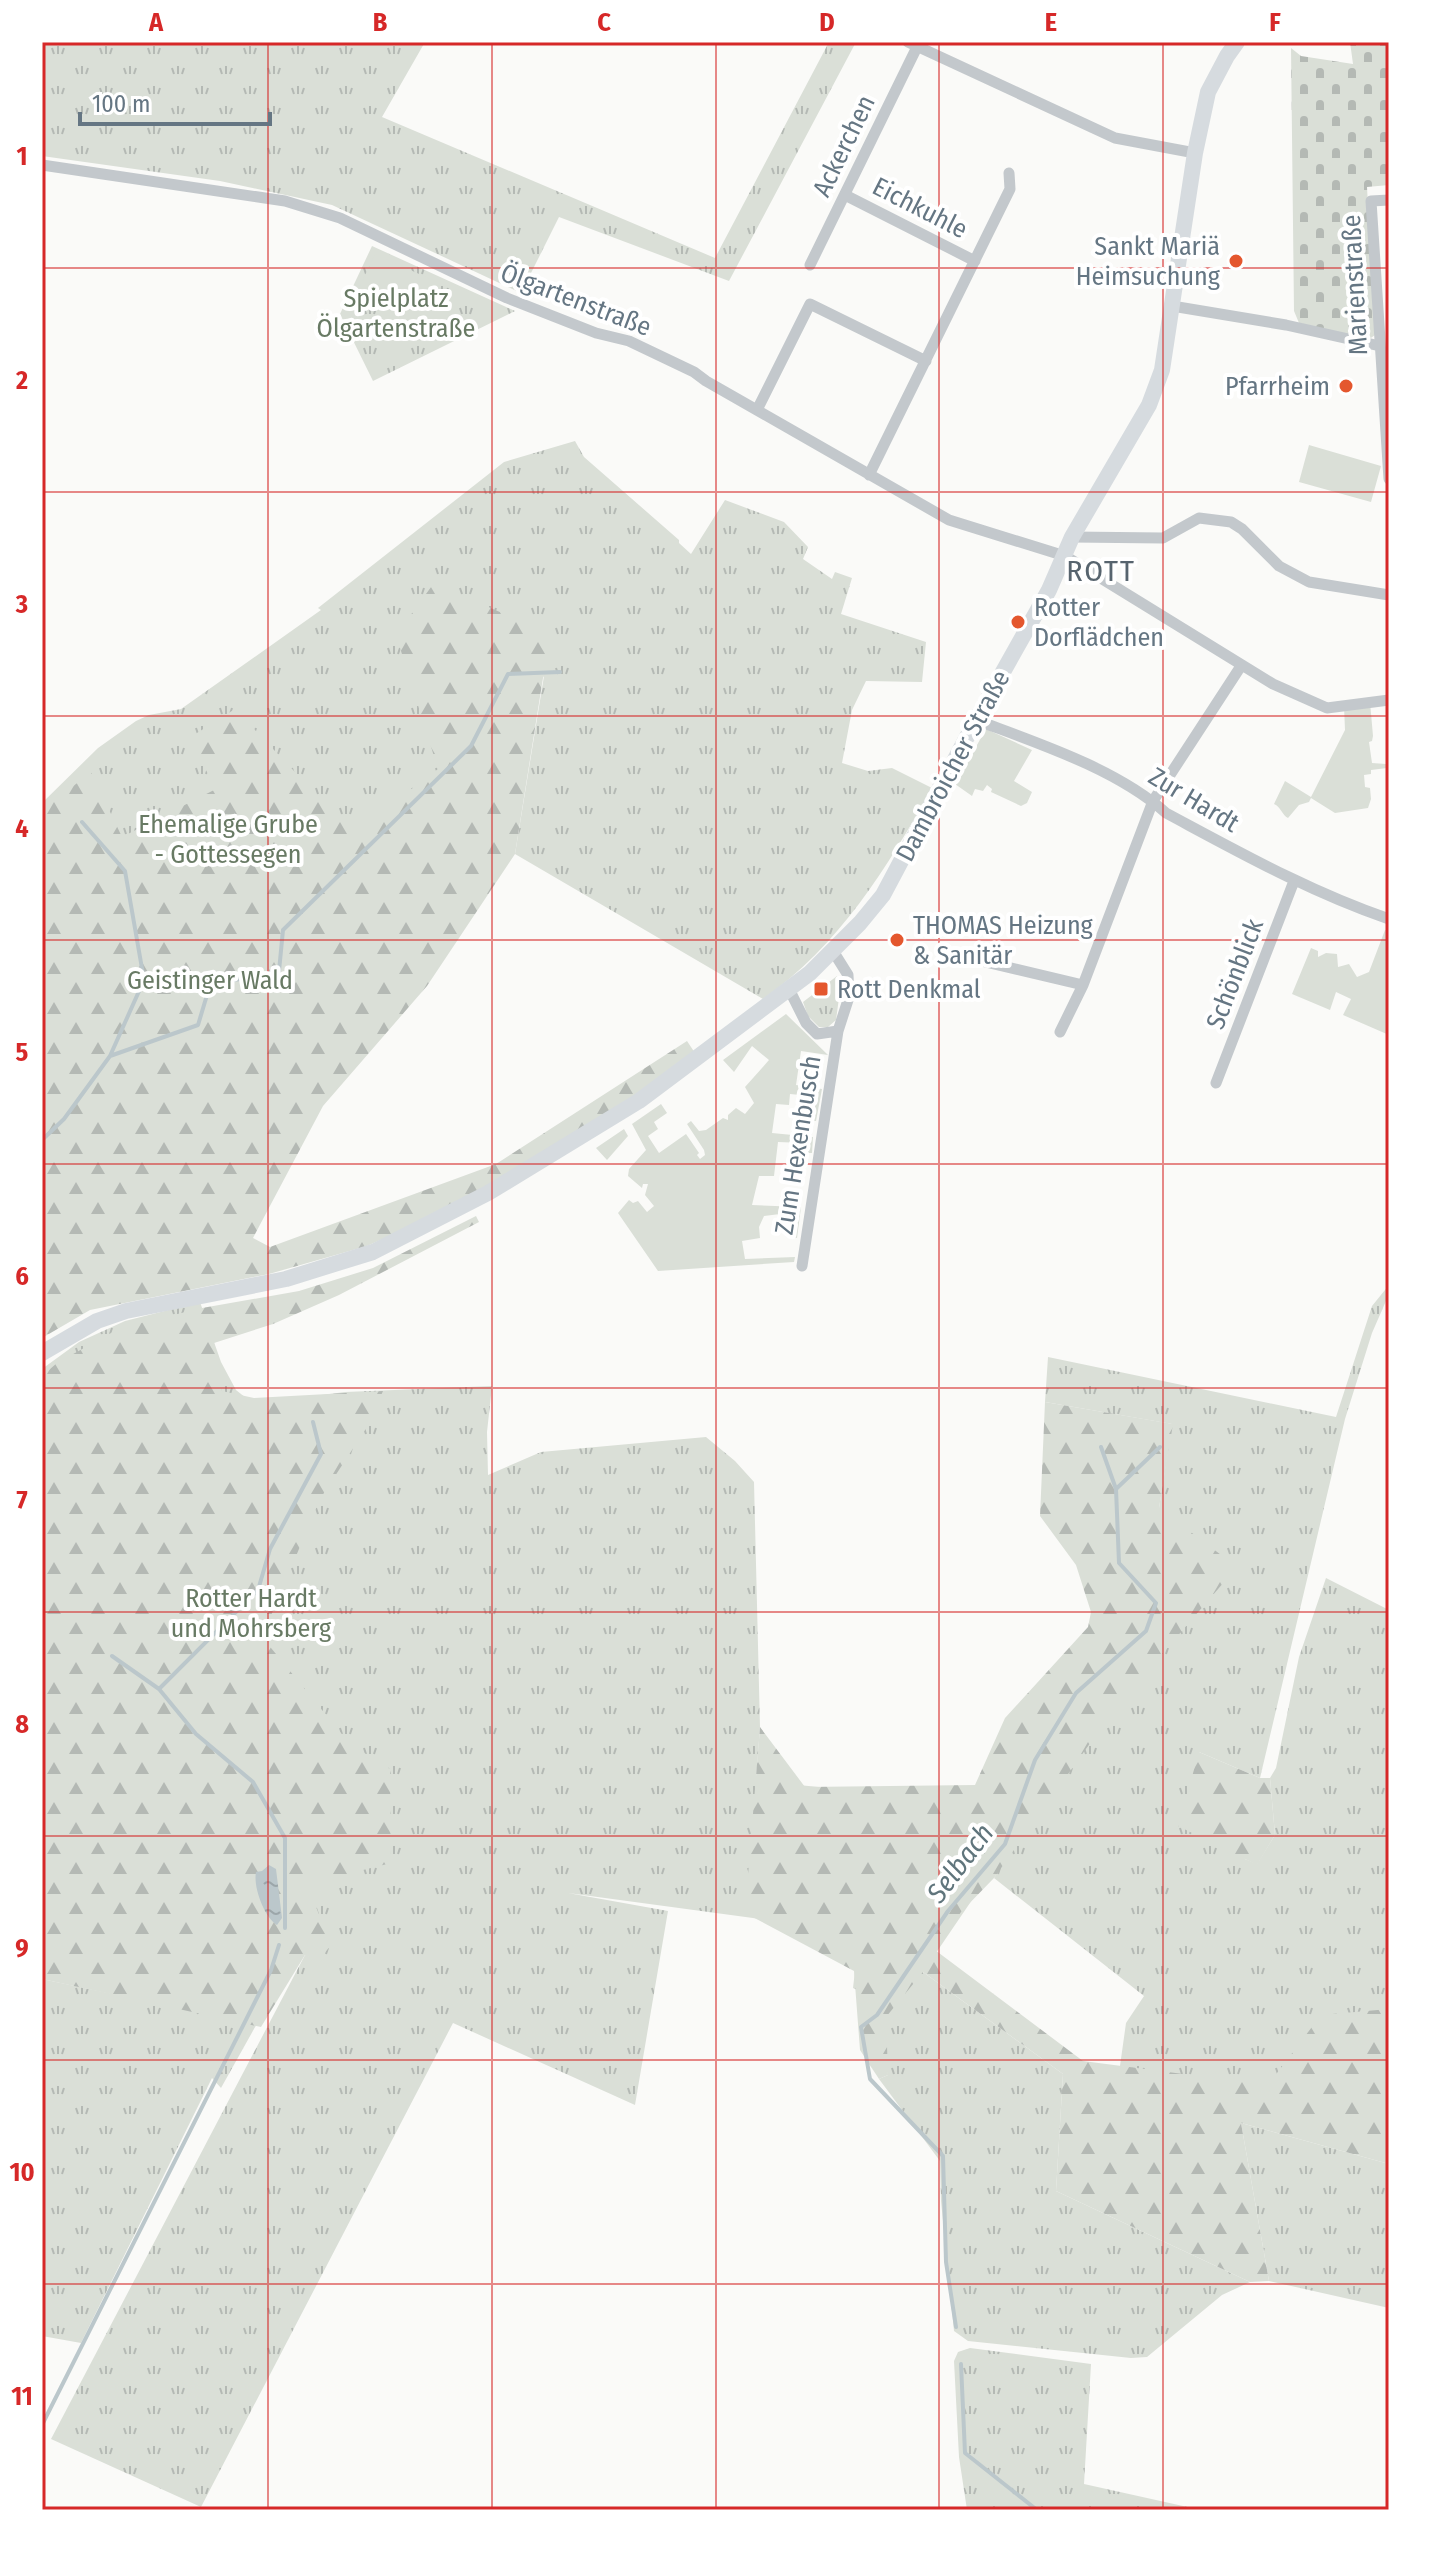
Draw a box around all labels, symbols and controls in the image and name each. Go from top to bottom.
text: A [148,7,164,38]
text: B [373,7,388,38]
text: C [597,7,611,38]
text: D [819,7,835,38]
text: E [1045,7,1057,38]
text: F [1269,7,1281,38]
scale bar [80,76,270,126]
text: 100 m [92,90,150,118]
street label: Ackerchen [806,90,882,202]
text: 1 [17,141,28,172]
street label: Eichkuhle [867,171,973,245]
street label: Marienstraße [1336,214,1374,356]
place label: Sankt Mariä Heimsuchung [1076,231,1221,292]
marker: Sankt Mariä Heimsuchung [1227,252,1245,270]
street label: Ölgartenstraße [496,257,656,343]
park label: Spielplatz Ölgartenstraße [317,283,475,344]
text: 2 [15,365,28,396]
place label: Pfarrheim [1225,371,1330,402]
marker: Pfarrheim [1337,377,1355,395]
district label: ROTT [1066,553,1136,589]
text: 3 [15,589,28,620]
place label: Rotter Dorflädchen [1034,592,1164,653]
marker: Rotter Dorflädchen [1009,613,1027,631]
street label: Dambroicher Straße [890,665,1016,867]
street label: Zur Hardt [1143,761,1245,839]
park label: Ehemalige Grube - Gottessegen [138,809,318,870]
text: 4 [15,813,29,844]
place label: THOMAS Heizung & Sanitär [913,910,1094,971]
street label: Schönblick [1200,914,1270,1034]
marker: THOMAS Heizung & Sanitär [888,931,906,949]
park label: Geistinger Wald [127,965,293,996]
place label: Rott Denkmal [837,974,981,1005]
marker: Rott Denkmal [812,980,830,998]
text: 5 [16,1037,29,1068]
street label: Zum Hexenbusch [769,1053,827,1237]
text: 6 [15,1261,29,1292]
text: 7 [16,1485,28,1516]
park label: Rotter Hardt und Mohrsberg [171,1583,332,1644]
text: 8 [15,1709,29,1740]
water label: Selbach [919,1817,1000,1910]
text: 9 [15,1933,29,1964]
text: 10 [9,2157,35,2188]
text: 11 [11,2381,33,2412]

